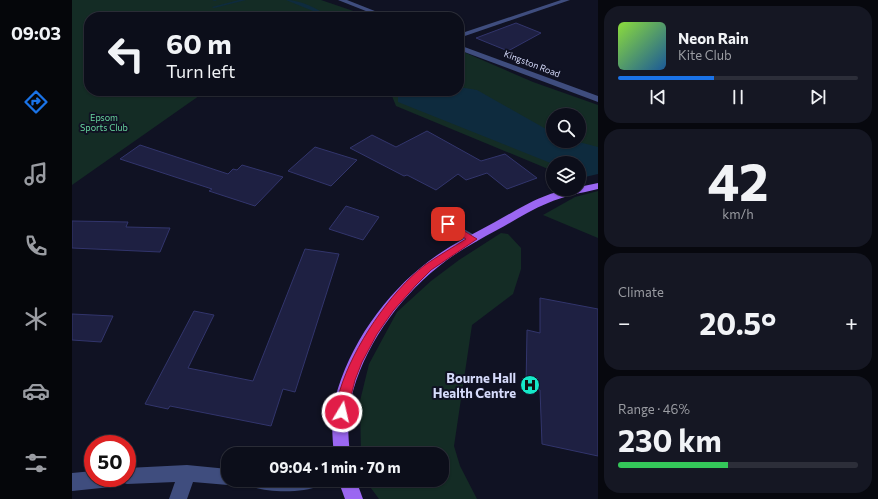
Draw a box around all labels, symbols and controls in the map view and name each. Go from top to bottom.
text: 09:03 [11,22,61,44]
text: 60 m [166,26,232,60]
icon: left [100,28,152,80]
text: Neon Rain [678,29,749,47]
text: Kite Club [678,47,732,63]
street label: Kingston Road [502,48,562,79]
text: Turn left [166,60,235,82]
icon: previous [647,86,669,108]
icon: pause [727,86,749,108]
icon: next [807,86,829,108]
icon: directions [22,88,50,116]
map controls [546,108,586,196]
button: search [546,108,586,148]
park label: Epsom Sports Club [80,112,128,133]
text: 42 [707,148,769,212]
button: layers [546,156,586,196]
icon: music [22,160,50,188]
text: km/h [722,206,754,222]
pin [431,207,465,241]
icon: arrive [437,213,459,235]
icon: phone [22,232,50,260]
text: Climate [618,284,664,300]
text: 20.5° [699,304,776,341]
icon: climate [22,305,50,333]
text: − [618,309,631,336]
text: + [845,309,858,336]
place label: Bourne Hall Health Centre [433,370,516,401]
hospital icon: Bourne Hall Health Centre [519,374,541,396]
icon: car [22,377,50,405]
position arrow [321,391,363,433]
text: Range · 46% [618,401,690,417]
text: 230 km [618,421,722,458]
speed limit sign: 50 [84,435,136,487]
icon: filters [22,449,50,477]
text: 09:04 · 1 min · 70 m [269,458,401,476]

